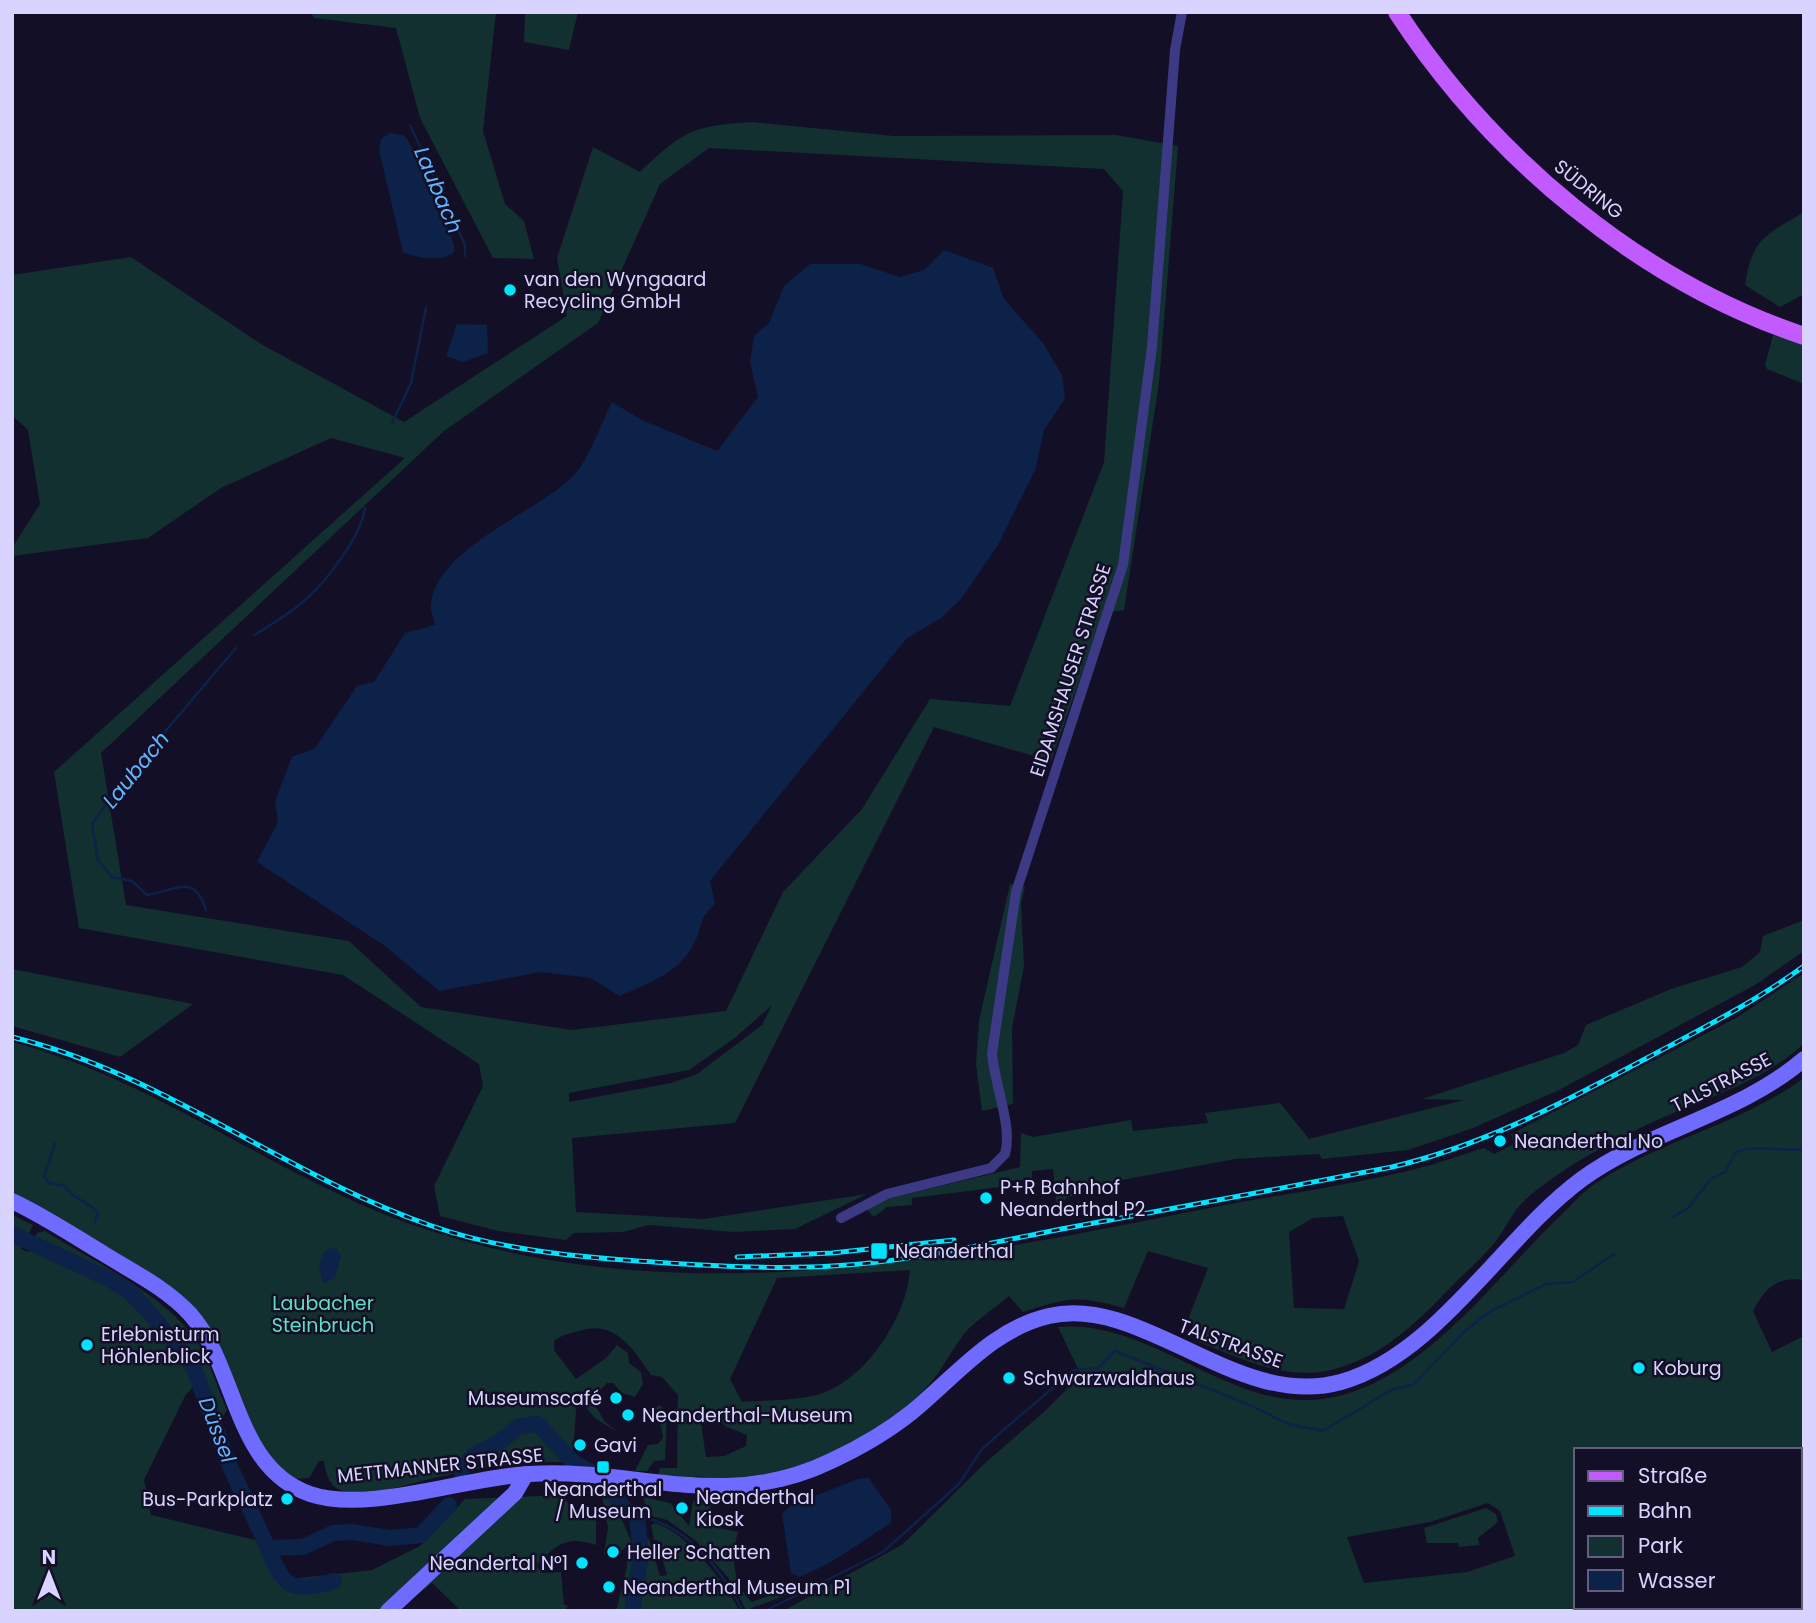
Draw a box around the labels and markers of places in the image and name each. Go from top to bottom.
place label: van den Wyngaard Recycling GmbH [524,266,706,315]
marker: van den Wyngaard Recycling GmbH [502,282,518,298]
place label: Neanderthal No [1514,1128,1663,1155]
marker: Neanderthal No [1492,1133,1508,1149]
place label: P+R Bahnhof Neanderthal P2 [1000,1174,1146,1223]
marker: P+R Bahnhof Neanderthal P2 [978,1190,994,1206]
place label: Neanderthal [895,1238,1013,1265]
marker: Neanderthal [869,1241,889,1261]
place label: Erlebnisturm Höhlenblick [101,1321,220,1370]
marker: Erlebnisturm Höhlenblick [79,1337,95,1353]
place label: Koburg [1653,1355,1721,1382]
marker: Koburg [1631,1360,1647,1376]
place label: Schwarzwaldhaus [1023,1365,1195,1392]
marker: Schwarzwaldhaus [1001,1370,1017,1386]
place label: Museumscafé [468,1385,602,1412]
marker: Museumscafé [608,1390,624,1406]
place label: Neanderthal-Museum [642,1402,853,1429]
marker: Neanderthal-Museum [620,1407,636,1423]
place label: Gavi [594,1432,637,1459]
marker: Gavi [572,1437,588,1453]
marker: Neanderthal / Museum [595,1459,611,1475]
place label: Neanderthal / Museum [544,1476,662,1525]
place label: Neanderthal Kiosk [696,1484,814,1533]
place label: Bus-Parkplatz [142,1486,273,1513]
marker: Bus-Parkplatz [279,1491,295,1507]
marker: Neanderthal Kiosk [674,1500,690,1516]
place label: Heller Schatten [627,1539,771,1566]
marker: Heller Schatten [605,1544,621,1560]
place label: Neandertal N°1 [429,1550,568,1577]
marker: Neandertal N°1 [574,1555,590,1571]
place label: Neanderthal Museum P1 [623,1574,851,1601]
marker: Neanderthal Museum P1 [601,1579,617,1595]

